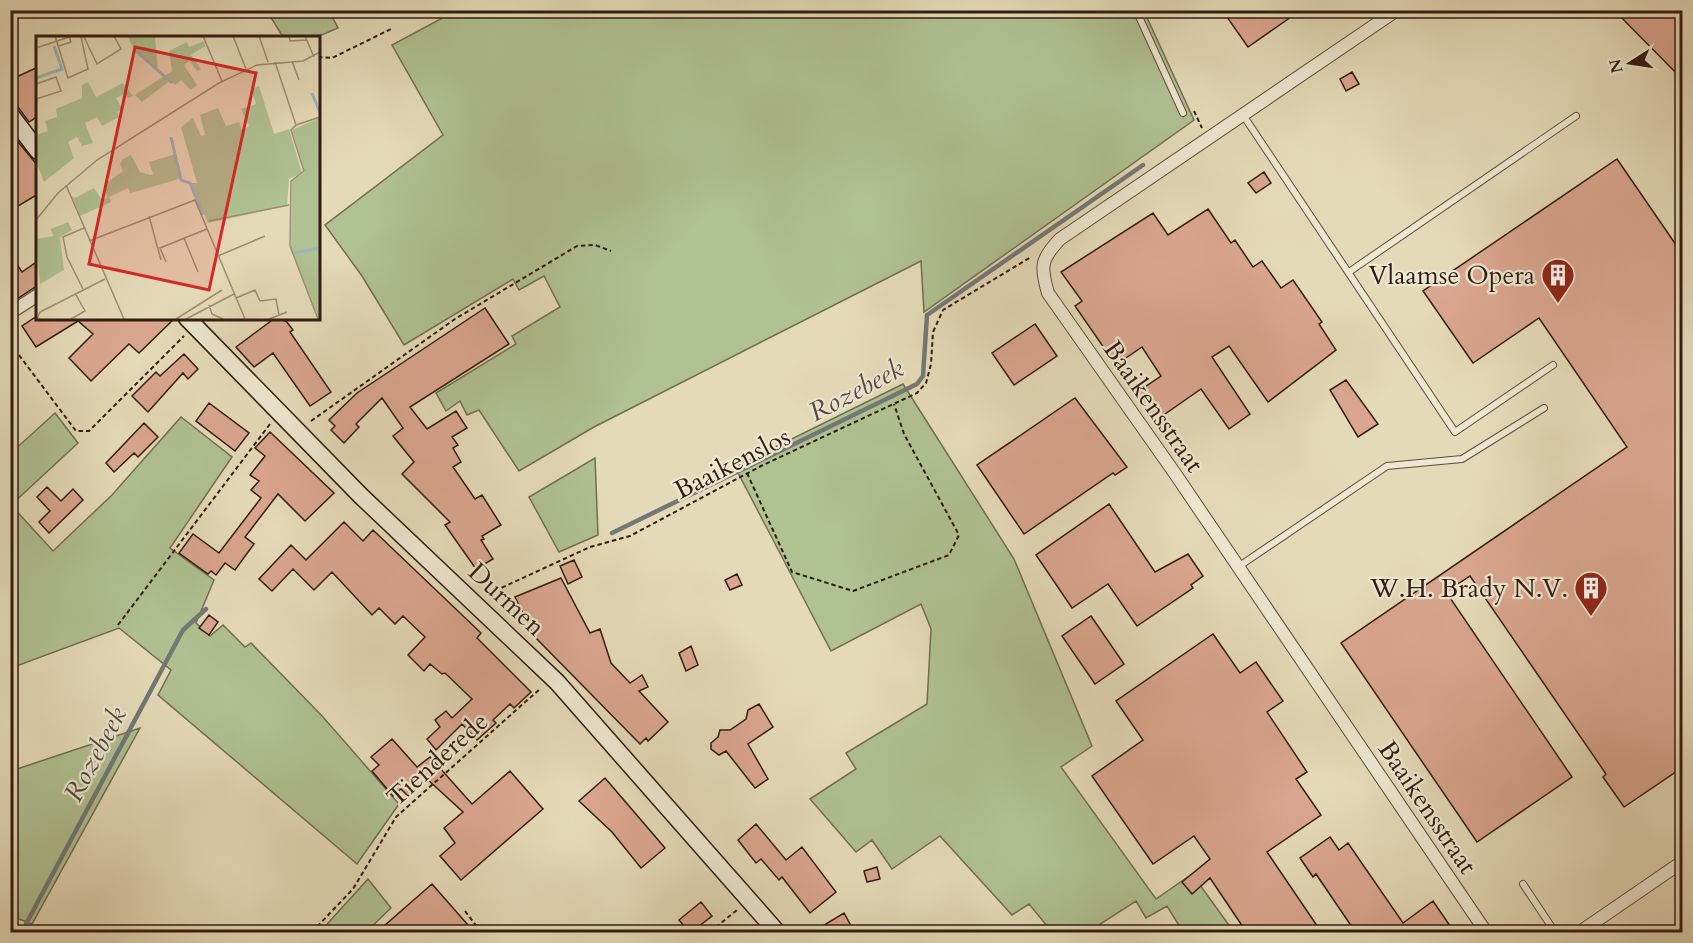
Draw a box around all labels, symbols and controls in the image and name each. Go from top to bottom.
north arrow [1600,33,1660,93]
inset map [36,36,320,320]
text: N [1604,57,1629,75]
building icon: Vlaamse Opera [1540,257,1576,304]
place label: Vlaamse Opera [1369,258,1535,293]
street label: Baaikensstraat [1095,333,1212,479]
water label: Rozebeek [802,350,911,431]
street label: Baaikenslos [668,419,796,508]
street label: Durmen [461,555,553,644]
building icon: W.H. Brady N.V. [1573,570,1609,617]
place label: W.H. Brady N.V. [1369,571,1568,606]
water label: Rozebeek [55,700,136,808]
street label: Tienderede [379,704,496,814]
street label: Baaikensstraat [1370,734,1485,881]

